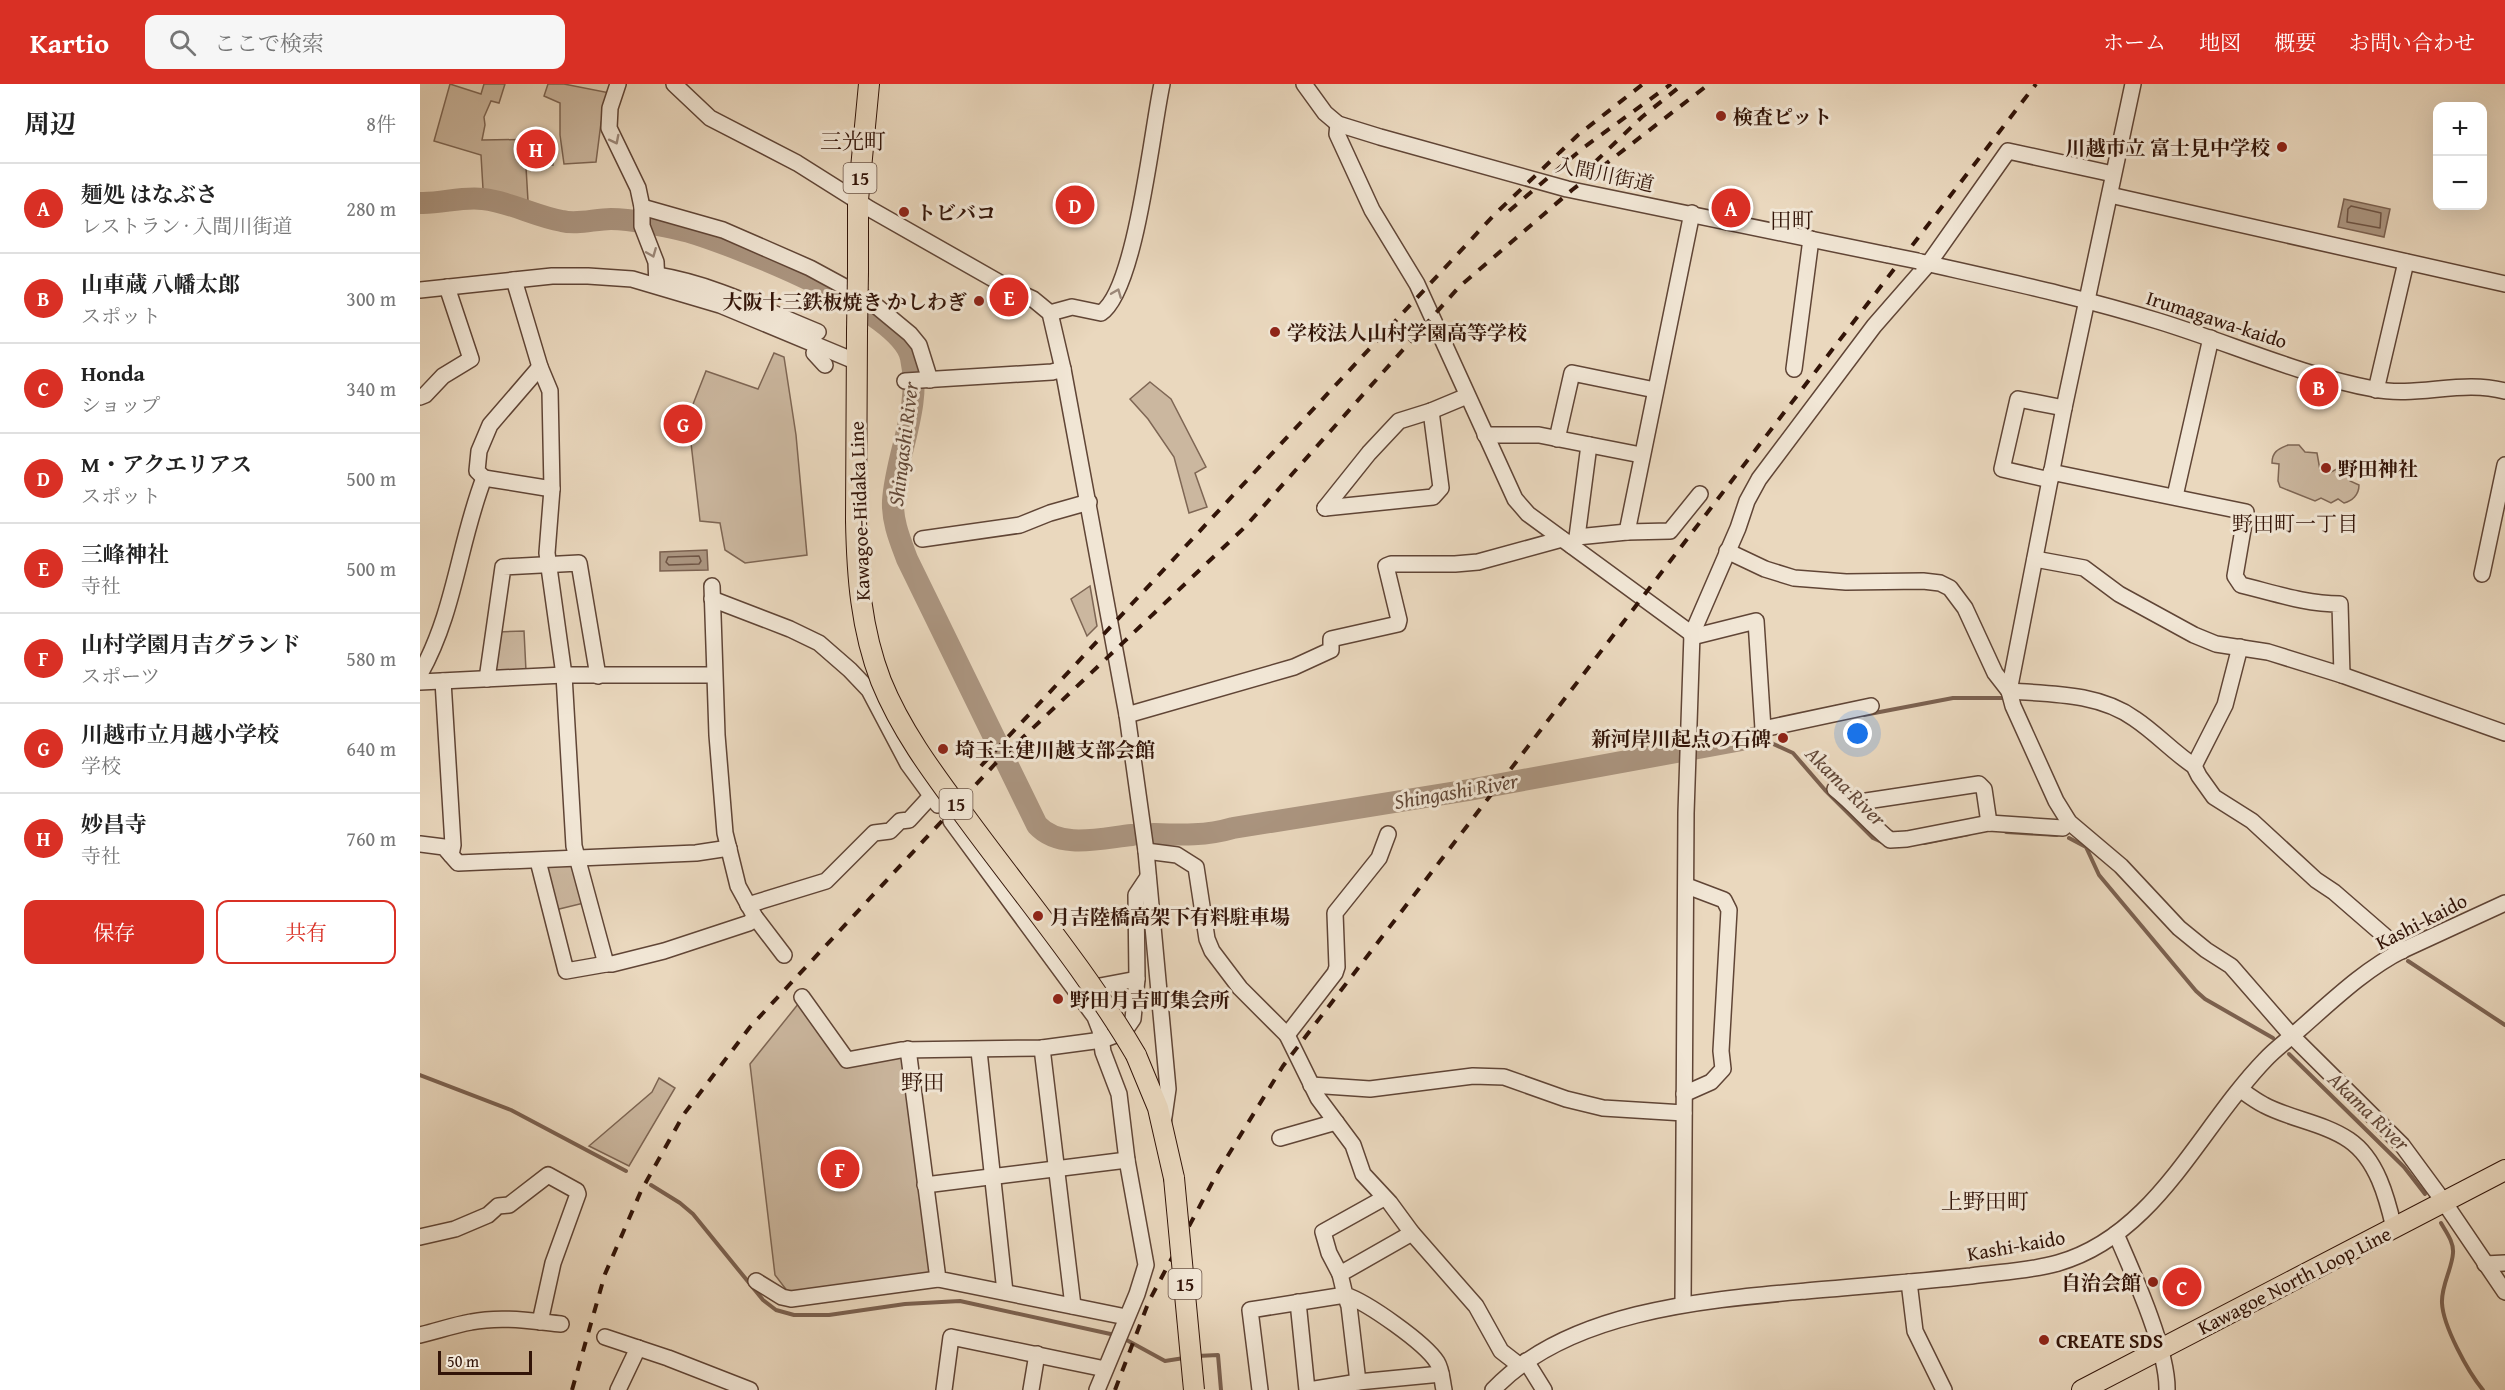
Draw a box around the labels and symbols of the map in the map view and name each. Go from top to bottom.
place label: 検査ピット [1733,102,1832,131]
marker: 検査ピット [1714,109,1728,123]
district label: 三光町 [820,125,886,157]
pin: H [516,126,556,172]
one-way arrow [608,133,619,144]
place label: 川越市立 富士見中学校 [2066,133,2270,162]
marker: 川越市立 富士見中学校 [2275,140,2289,154]
street label: 入間川街道 [1553,149,1657,199]
road number: 15 [844,163,876,193]
pin: D [1056,182,1094,228]
pin: A [1712,186,1750,230]
place label: トビバコ [916,198,996,227]
district label: 田町 [1770,204,1814,236]
marker: トビバコ [897,205,911,219]
one-way arrow [645,246,657,257]
pin: E [990,274,1028,320]
street label: Irumagawa-kaido [2143,283,2291,355]
place label: 大阪十三鉄板焼き かしわぎ [723,287,967,316]
one-way arrow [1110,288,1122,299]
marker: 大阪十三鉄板焼き かしわぎ [972,294,986,308]
place label: 学校法人山村学園高等学校 [1287,318,1527,347]
marker: 学校法人山村学園高等学校 [1268,325,1282,339]
pin: B [2300,364,2338,410]
water label: Shingashi River [880,379,926,508]
pin: G [664,402,702,446]
street label: Kawagoe-Hidaka Line [841,421,877,601]
place label: 野田神社 [2338,454,2418,483]
marker: 野田神社 [2319,461,2333,475]
district label: 野田町一丁目 [2232,508,2358,539]
your location [1843,719,1872,748]
place label: 新河岸川起点の石碑 [1591,724,1771,753]
marker: 新河岸川起点の石碑 [1776,731,1790,745]
place label: 埼玉土建川越支部会館 [955,735,1155,764]
water label: Akama River [1798,738,1894,834]
marker: 埼玉土建川越支部会館 [936,742,950,756]
water label: Shingashi River [1392,765,1522,817]
road number: 15 [940,789,972,819]
street label: Kashi-kaido [2370,886,2472,956]
place label: 月吉陸橋高架下有料駐車場 [1050,902,1290,931]
marker: 月吉陸橋高架下有料駐車場 [1031,909,1045,923]
place label: 野田月吉町集会所 [1070,985,1230,1014]
marker: 野田月吉町集会所 [1051,992,1065,1006]
water label: Akama River [2321,1063,2418,1159]
district label: 野田 [901,1066,945,1098]
pin: F [820,1146,860,1192]
district label: 上野田町 [1941,1185,2029,1217]
street label: Kawagoe North Loop Line [2192,1219,2396,1341]
street label: Kashi-kaido [1965,1222,2067,1268]
pin: C [2162,1264,2202,1310]
place label: 自治会館 [2061,1268,2141,1297]
road number: 15 [1168,1269,1202,1299]
marker: 自治会館 [2146,1275,2160,1289]
place label: CREATE SDS [2056,1326,2163,1355]
marker: CREATE SDS [2037,1333,2051,1347]
scale bar [438,1348,532,1376]

